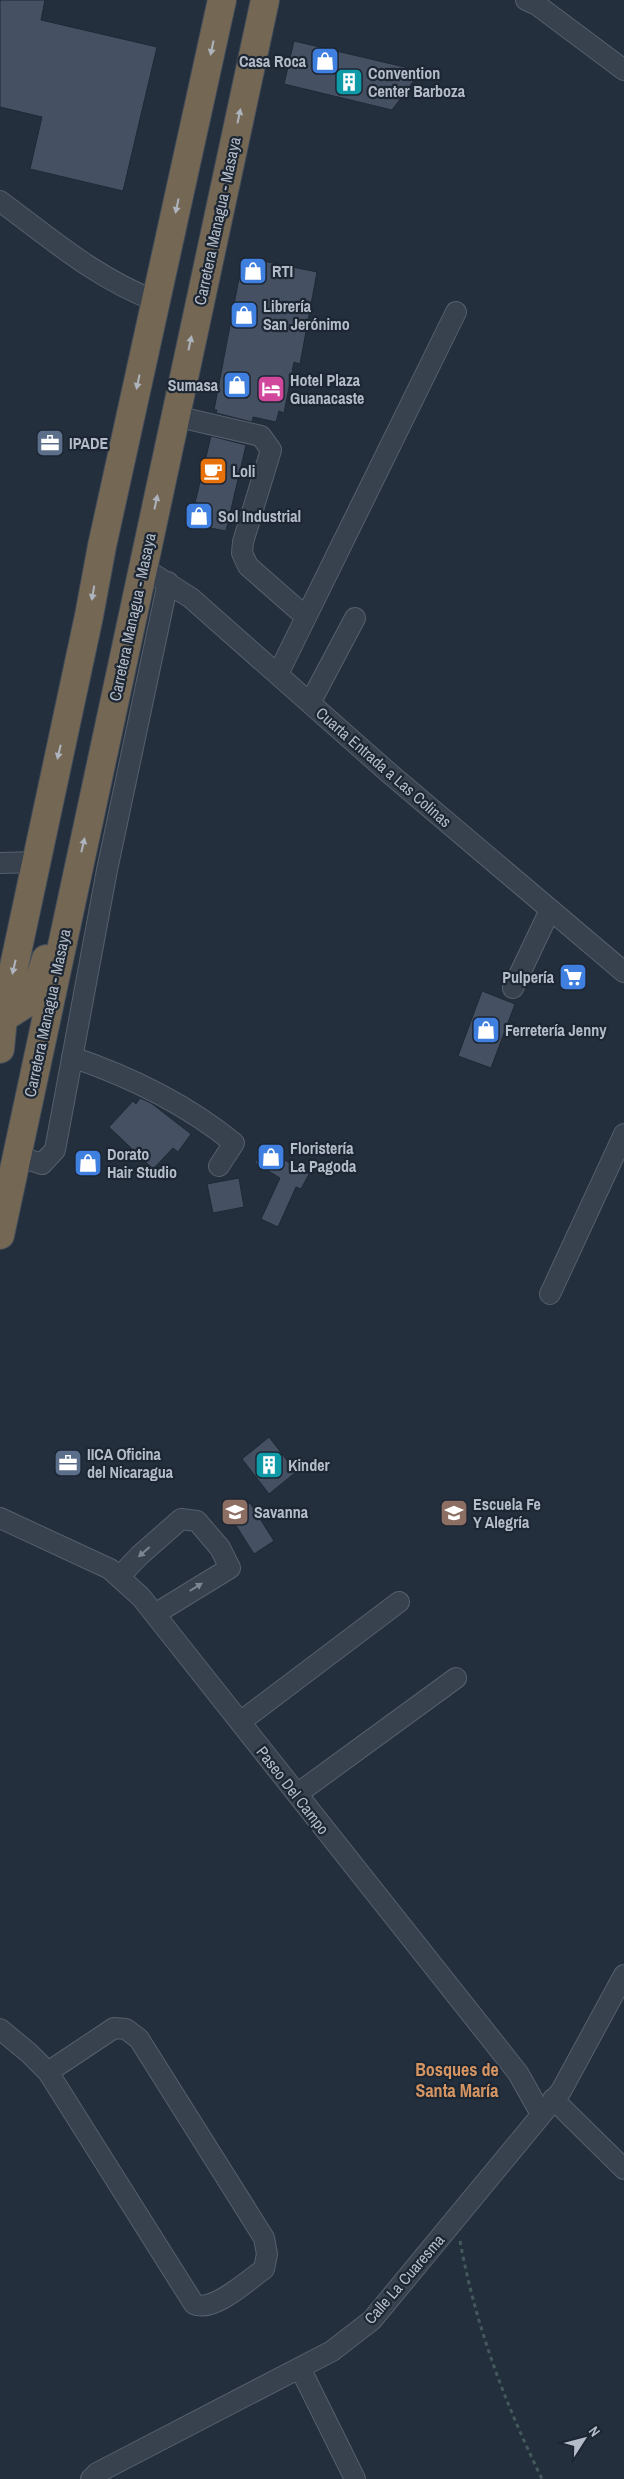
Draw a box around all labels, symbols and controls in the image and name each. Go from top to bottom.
one-way arrow [208,40,216,55]
shop icon: Casa Roca [310,46,340,76]
place label: Casa Roca [239,50,307,72]
place label: Convention Center Barboza [368,62,466,102]
building icon: Convention Center Barboza [334,67,364,97]
one-way arrow [236,108,244,124]
street label: Carretera Managua - Masaya [188,134,246,307]
one-way arrow [173,199,181,214]
shop icon: RTI [238,256,268,286]
place label: RTI [272,260,293,282]
place label: Librería San Jerónimo [263,295,350,335]
shop icon: Librería San Jerónimo [229,300,259,330]
one-way arrow [186,336,194,351]
place label: Hotel Plaza Guanacaste [290,369,364,409]
shop icon: Sumasa [222,370,252,400]
place label: Sumasa [168,374,219,396]
hotel icon: Hotel Plaza Guanacaste [256,374,286,404]
one-way arrow [134,375,142,390]
office icon: IPADE [35,428,65,458]
place label: IPADE [69,432,108,454]
cafe icon: Loli [198,456,228,486]
place label: Loli [232,460,255,482]
one-way arrow [152,495,160,510]
shop icon: Sol Industrial [184,501,214,531]
place label: Sol Industrial [218,505,301,527]
street label: Carretera Managua - Masaya [103,530,161,703]
one-way arrow [89,586,97,602]
street label: Cuarta Entrada a Las Colinas [312,702,456,832]
one-way arrow [55,745,63,760]
one-way arrow [79,837,87,853]
street label: Carretera Managua - Masaya [18,926,76,1099]
one-way arrow [10,959,18,974]
supermarket icon: Pulpería [558,962,588,992]
place label: Pulpería [502,966,555,988]
shop icon: Ferretería Jenny [471,1015,501,1045]
place label: Ferretería Jenny [505,1019,607,1041]
place label: Floristería La Pagoda [290,1137,357,1177]
shop icon: Floristería La Pagoda [256,1142,286,1172]
place label: Dorato Hair Studio [107,1143,177,1183]
shop icon: Dorato Hair Studio [73,1148,103,1178]
place label: IICA Oficina del Nicaragua [87,1443,174,1483]
office icon: IICA Oficina del Nicaragua [53,1448,83,1478]
building icon: Kinder [254,1450,284,1480]
place label: Kinder [288,1454,330,1476]
place label: Escuela Fe Y Alegría [473,1493,541,1533]
school or university icon: Savanna [220,1497,250,1527]
school or university icon: Escuela Fe Y Alegría [439,1498,469,1528]
place label: Savanna [254,1501,309,1523]
one-way arrow [139,1546,151,1558]
one-way arrow [189,1583,202,1592]
street label: Paseo Del Campo [252,1741,334,1839]
district label: Bosques de Santa María [415,2057,499,2103]
street label: Calle La Cuaresma [359,2229,450,2329]
north arrow [559,2414,609,2464]
text: N [585,2423,604,2440]

